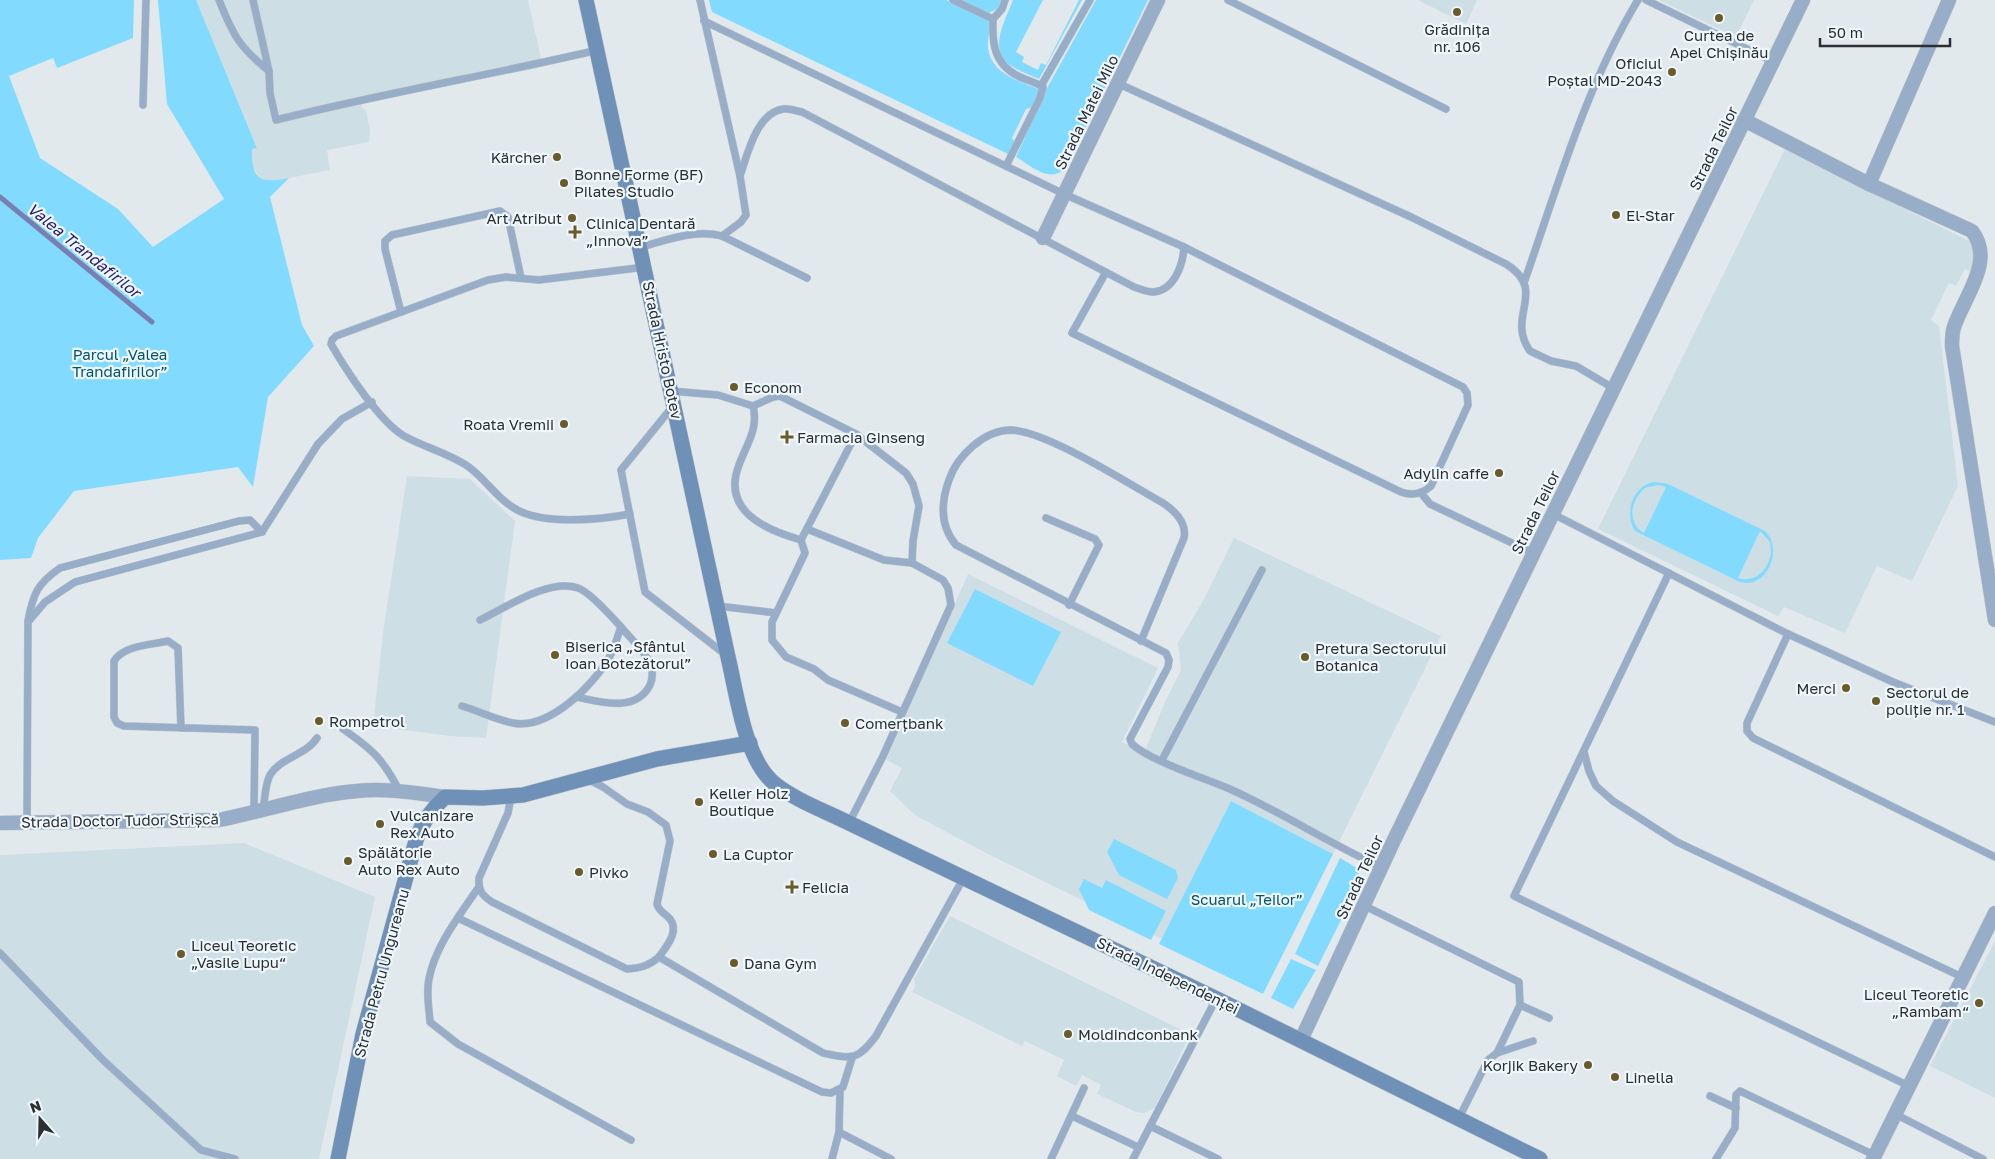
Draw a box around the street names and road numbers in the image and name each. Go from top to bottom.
street label: Strada Matei Milo [1050,52,1122,172]
street label: Strada Teilor [1685,103,1741,193]
street label: Strada Hristo Botev [640,279,687,421]
street label: Strada Teilor [1507,467,1563,557]
street label: Strada Doctor Tudor Strișcă [21,809,219,831]
street label: Strada Teilor [1332,832,1386,922]
street label: Strada Petru Ungureanu [350,887,412,1059]
street label: Strada Independenței [1094,933,1242,1017]

